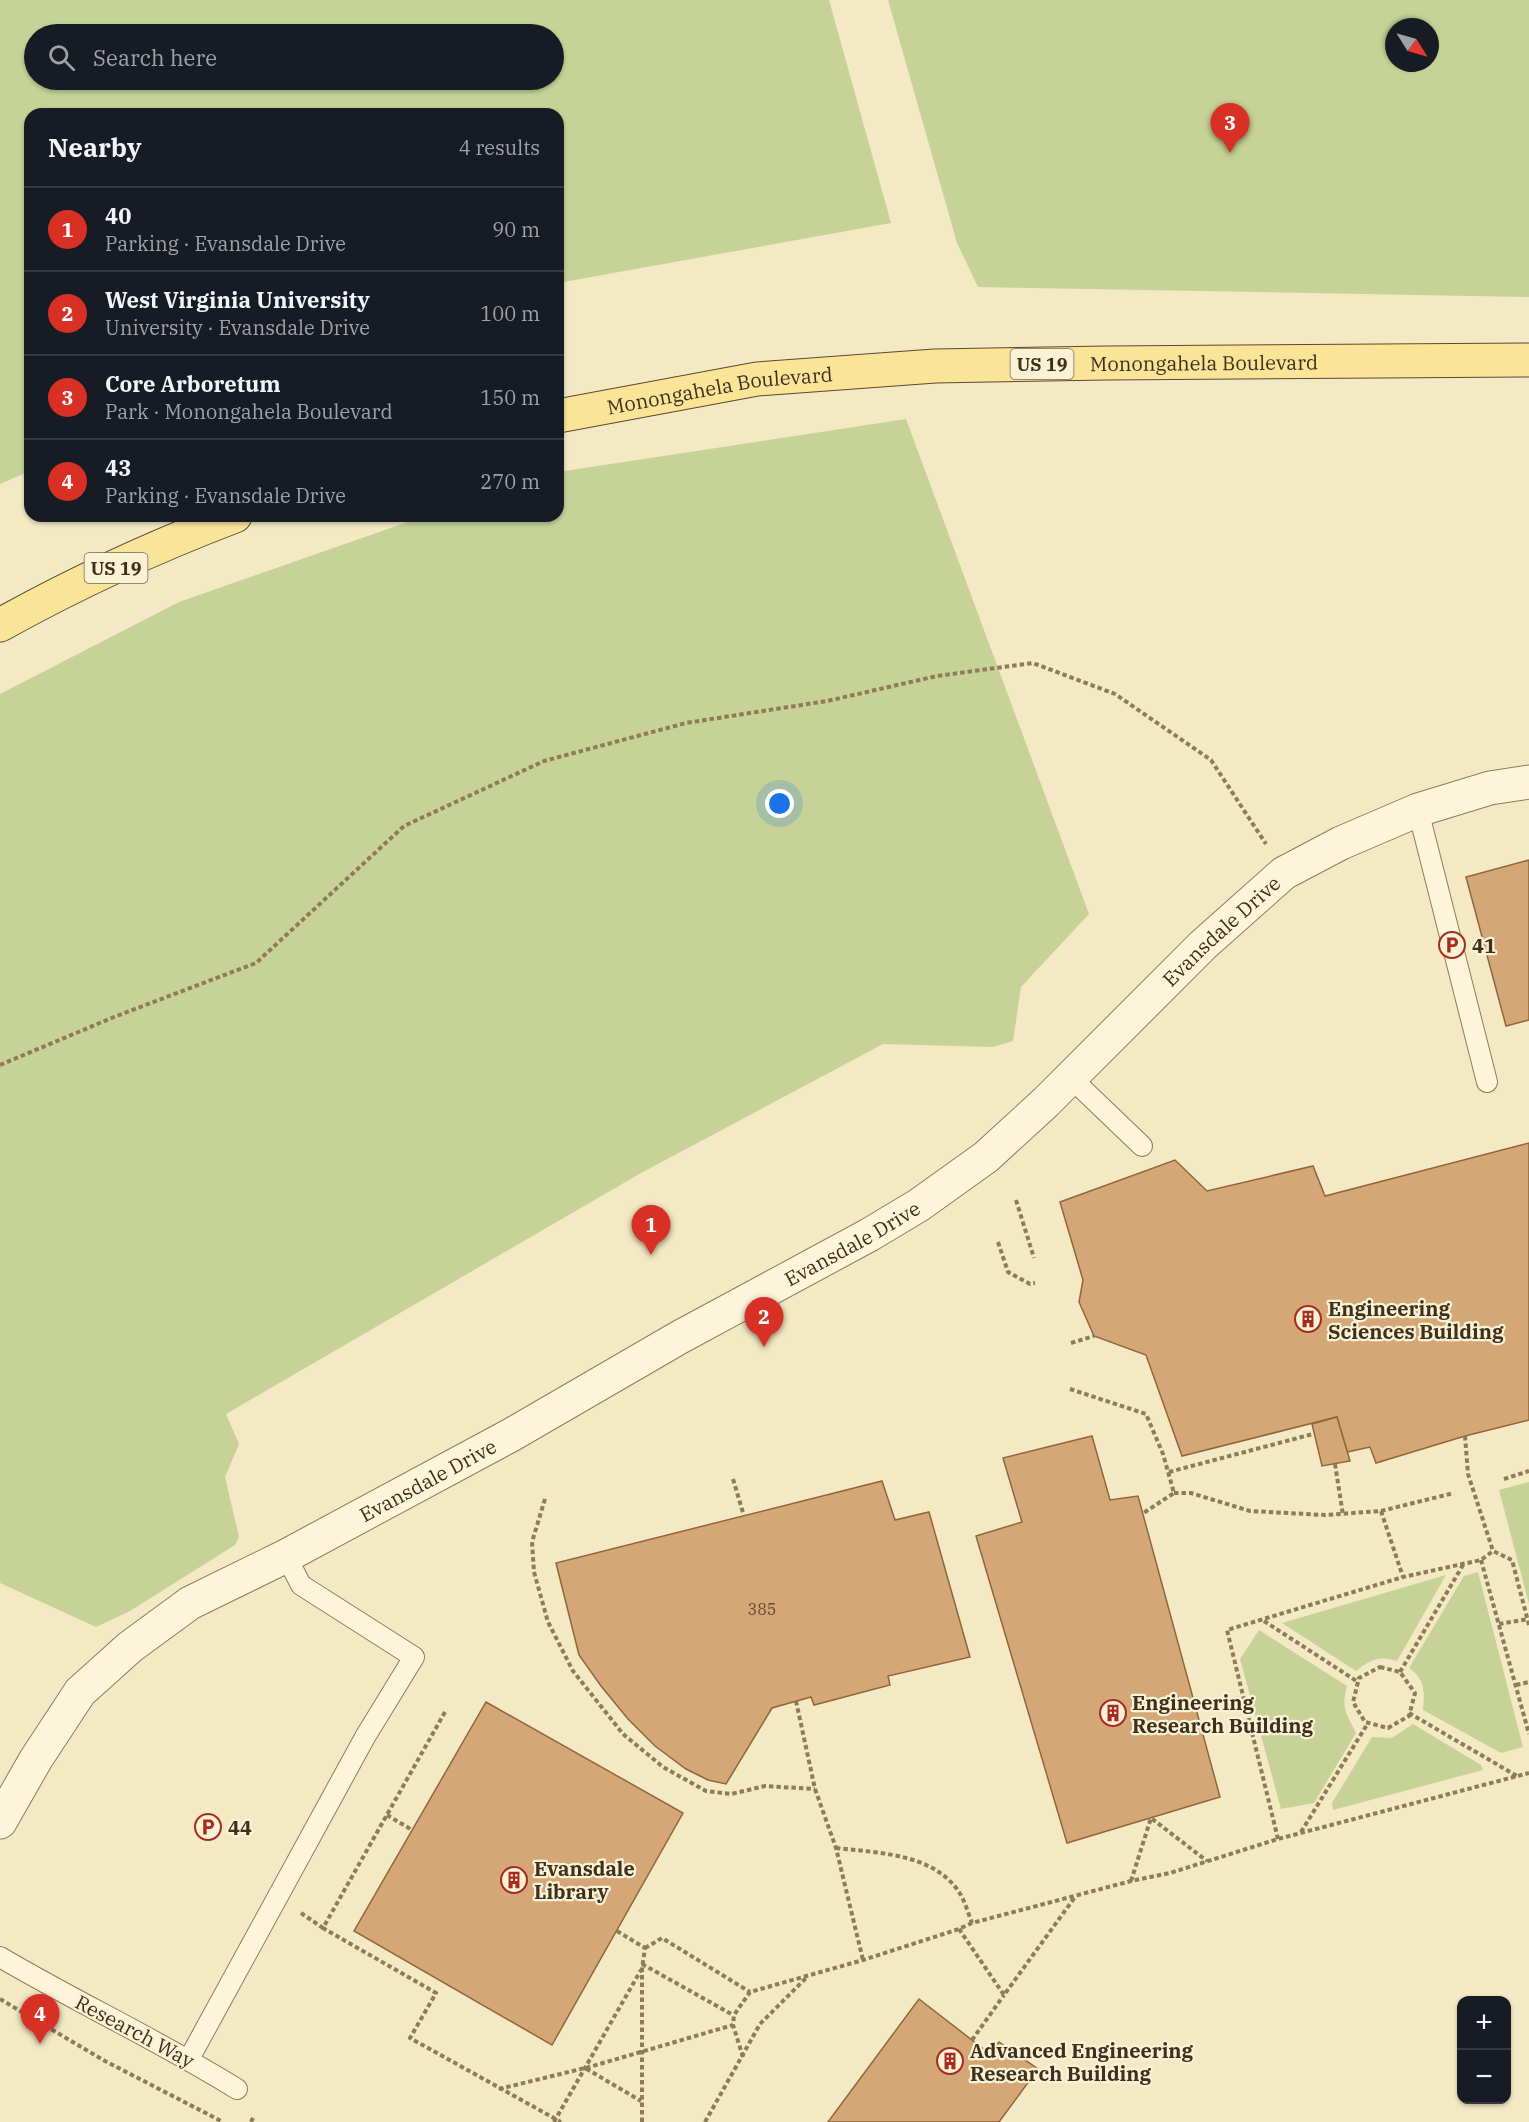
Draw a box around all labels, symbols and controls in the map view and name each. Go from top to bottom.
north arrow [1385,18,1439,72]
search box [24,24,564,90]
icon: search [45,41,78,74]
text: Search here [93,43,217,72]
pin: 3 [1210,104,1250,153]
text: Nearby [48,130,142,164]
text: 4 results [459,134,540,161]
text: 40 [105,201,131,230]
text: 1 [62,216,74,243]
text: 90 m [492,216,540,243]
text: Parking · Evansdale Drive [105,230,346,257]
text: West Virginia University [105,285,370,314]
text: 2 [62,300,74,327]
text: 100 m [480,300,540,327]
text: University · Evansdale Drive [105,314,370,341]
street label: Monongahela Boulevard [1090,348,1318,377]
road number: US 19 [1010,349,1074,379]
street label: Monongahela Boulevard [605,360,834,420]
text: Core Arboretum [105,369,281,398]
text: 3 [62,384,74,411]
text: 150 m [480,384,540,411]
text: Park · Monongahela Boulevard [105,398,393,425]
text: 43 [105,453,131,482]
text: 4 [62,468,74,495]
text: 270 m [480,468,540,495]
text: Parking · Evansdale Drive [105,482,346,509]
road number: US 19 [84,553,148,583]
your location [765,789,794,818]
street label: Evansdale Drive [1156,869,1286,992]
parking icon: 41 [1437,930,1467,960]
place label: 41 [1472,932,1496,959]
street label: Evansdale Drive [779,1194,925,1292]
pin: 1 [632,1206,670,1255]
place label: Engineering Sciences Building [1328,1295,1504,1345]
pin: 2 [744,1298,783,1347]
building icon: Engineering Sciences Building [1293,1304,1323,1334]
street label: Evansdale Drive [354,1432,501,1528]
house number: 385 [748,1599,776,1619]
place label: Engineering Research Building [1132,1689,1313,1739]
building icon: Engineering Research Building [1098,1698,1128,1728]
parking icon: 44 [193,1812,223,1842]
place label: 44 [228,1814,252,1841]
place label: Evansdale Library [534,1855,635,1905]
building icon: Evansdale Library [499,1865,529,1895]
street label: Research Way [71,1988,200,2074]
pin: 4 [20,1994,60,2044]
map controls [1457,1996,1511,2104]
button: + [1457,1996,1511,2050]
place label: Advanced Engineering Research Building [970,2037,1194,2087]
building icon: Advanced Engineering Research Building [935,2046,965,2076]
button: − [1457,2050,1511,2104]

